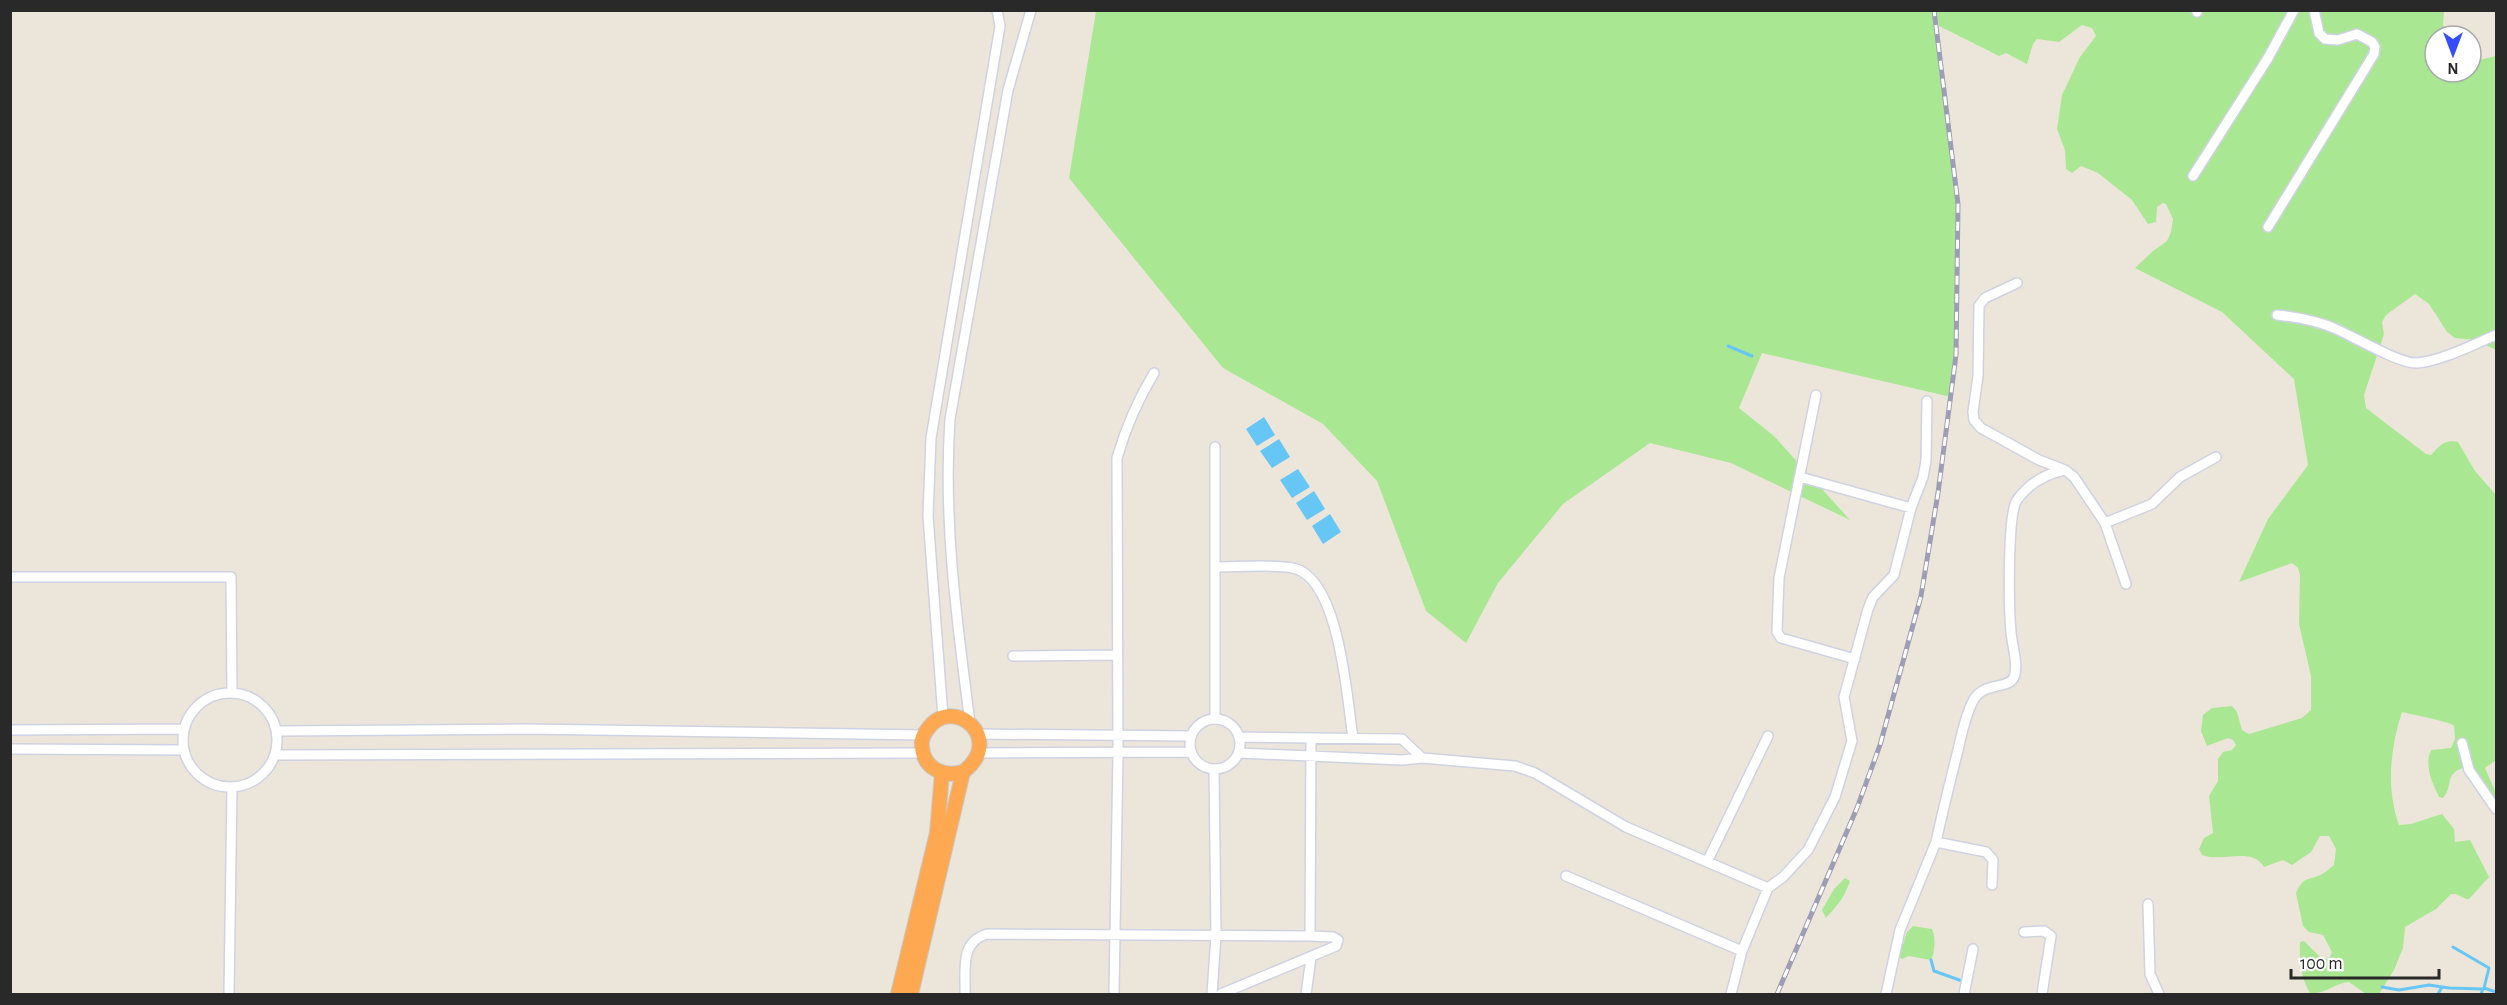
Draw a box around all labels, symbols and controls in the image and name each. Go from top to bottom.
north arrow [2423,24,2483,84]
text: N [2447,60,2459,76]
scale bar [2291,942,2440,980]
text: 100 m [2300,955,2343,973]

